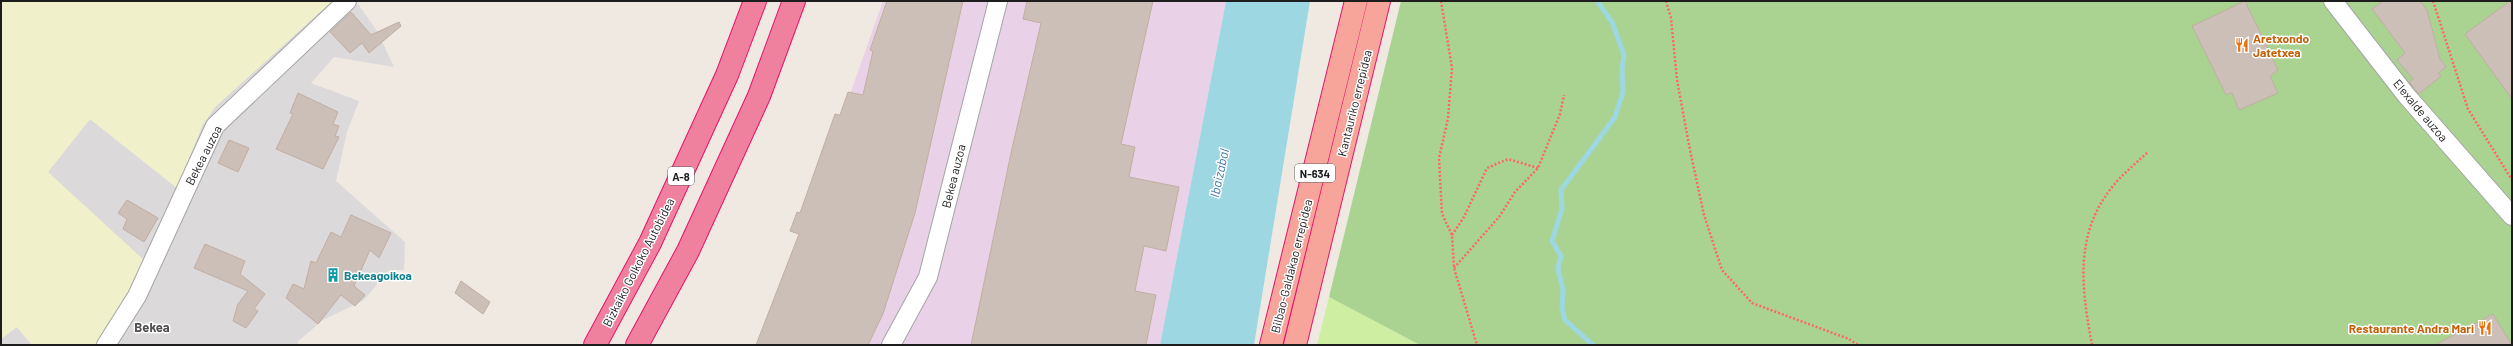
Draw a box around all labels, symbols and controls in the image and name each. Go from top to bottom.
place label: Aretxondo Jatetxea [2253,31,2309,59]
restaurant icon: Aretxondo Jatetxea [2234,37,2250,53]
street label: Kantauriko errepidea [1334,48,1374,158]
street label: Elexalde auzoa [2391,76,2451,144]
street label: Bekea auzoa [182,123,224,187]
street label: Bekea auzoa [938,143,968,209]
water label: Ibaizabal [1206,147,1232,199]
road number: N-634 [1295,164,1335,182]
road number: A-8 [668,167,694,185]
street label: Bizkaiko Golkoko Autobidea [599,195,677,329]
street label: Bilbao-Galdakao errepidea [1268,198,1314,334]
building icon: Bekeagoikoa [325,267,341,283]
place label: Bekeagoikoa [344,268,412,282]
district label: Bekea [134,319,170,335]
restaurant icon: Restaurante Andra Mari [2477,320,2493,336]
place label: Restaurante Andra Mari [2349,321,2474,335]

